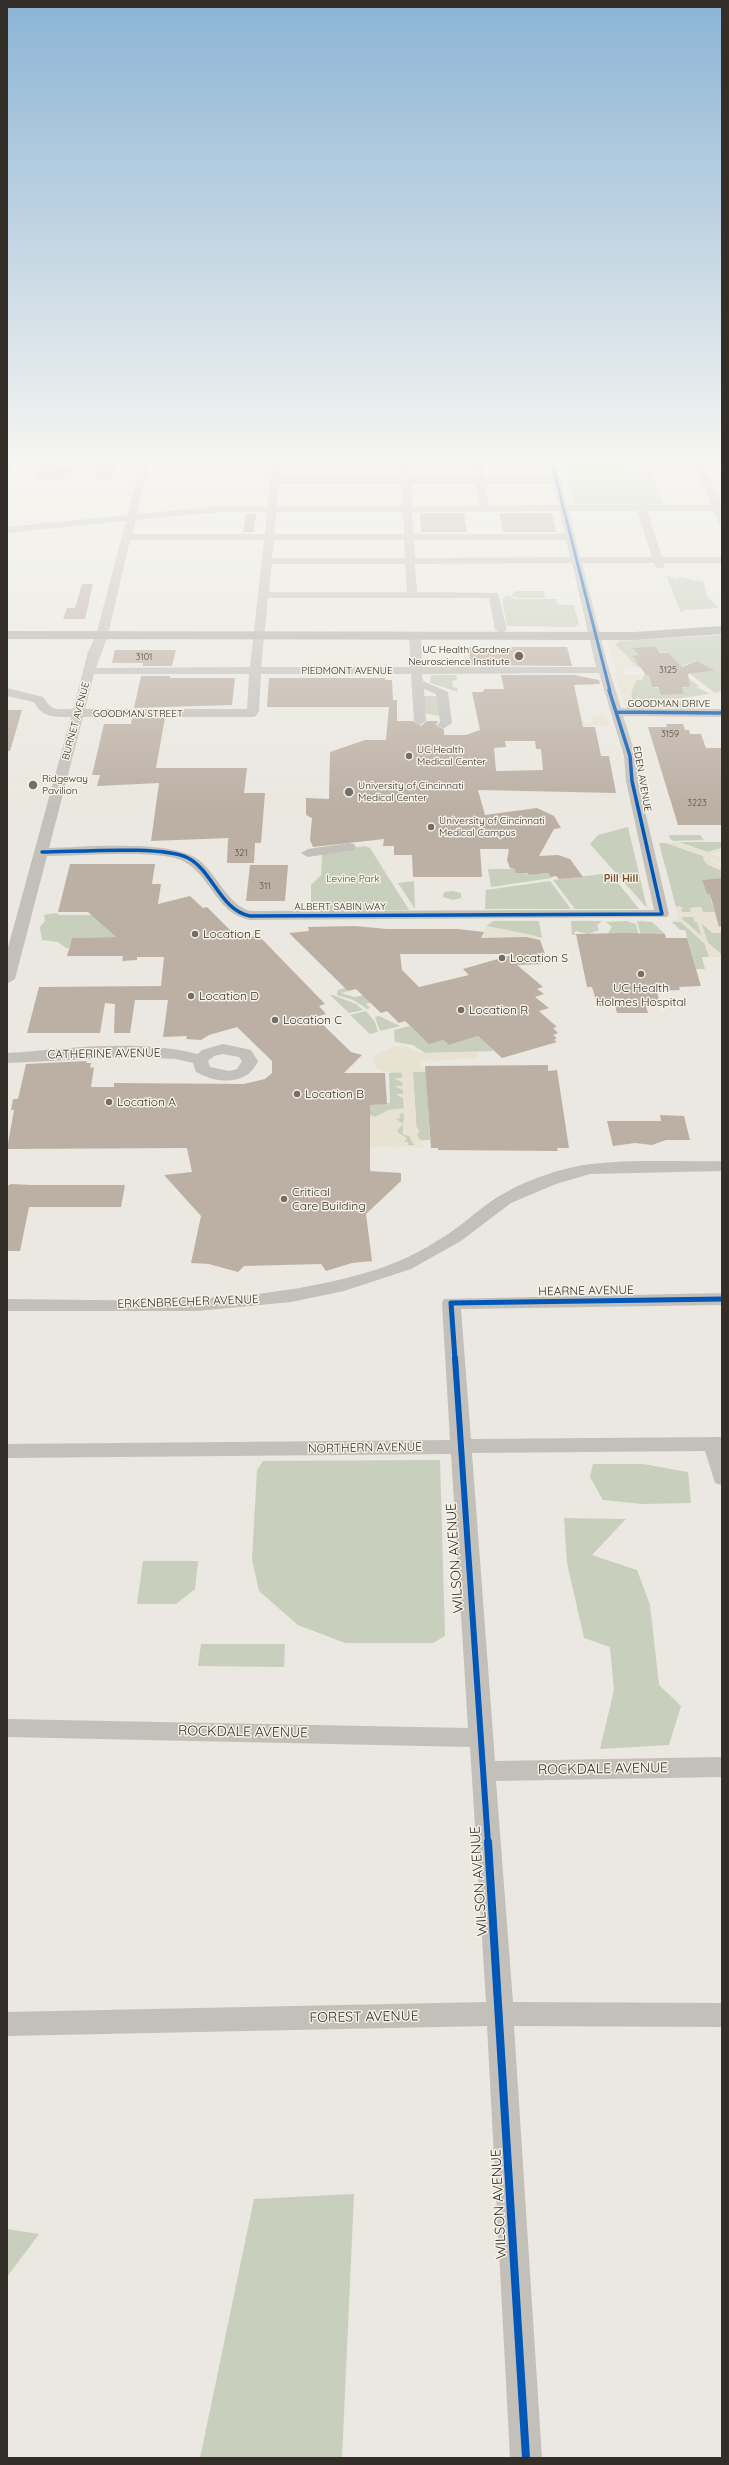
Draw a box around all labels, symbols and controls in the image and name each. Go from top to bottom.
place label: UC Health Gardner Neuroscience Institute [408,644,510,668]
marker: UC Health Gardner Neuroscience Institute [513,650,525,662]
house number: 3101 [136,652,152,662]
street label: PIEDMONT AVENUE [301,665,393,677]
house number: 3125 [659,665,677,675]
street label: BURNET AVENUE [60,681,92,761]
street label: GOODMAN DRIVE [628,698,710,710]
street label: GOODMAN STREET [93,708,183,720]
house number: 3159 [661,729,679,739]
place label: UC Health Medical Center [417,744,486,768]
street label: EDEN AVENUE [630,745,654,813]
marker: UC Health Medical Center [404,751,414,761]
place label: Ridgeway Pavilion [42,773,88,796]
marker: Ridgeway Pavilion [27,779,39,791]
place label: University of Cincinnati Medical Center [358,780,464,804]
marker: University of Cincinnati Medical Center [343,786,355,798]
house number: 3223 [687,798,707,808]
place label: University of Cincinnati Medical Campus [439,815,545,838]
marker: University of Cincinnati Medical Campus [426,822,436,832]
house number: 321 [234,848,248,858]
district label: Pill Hill [604,872,638,886]
park label: Levine Park [326,873,380,885]
house number: 311 [259,881,271,891]
street label: ALBERT SABIN WAY [294,901,386,913]
place label: Location E [203,927,261,941]
marker: Location E [190,929,200,939]
place label: Location S [510,951,568,965]
marker: Location S [497,953,507,963]
marker: UC Health Holmes Hospital [636,969,646,979]
place label: UC Health Holmes Hospital [596,981,686,1009]
place label: Location D [199,989,259,1003]
marker: Location D [186,991,196,1001]
place label: Location R [469,1003,528,1017]
marker: Location R [456,1005,466,1015]
place label: Location C [283,1013,342,1027]
marker: Location C [270,1015,280,1025]
street label: CATHERINE AVENUE [47,1046,161,1062]
place label: Location B [305,1087,364,1101]
marker: Location B [292,1089,302,1099]
place label: Location A [117,1095,176,1109]
marker: Location A [104,1097,114,1107]
place label: Critical Care Building [292,1185,366,1213]
marker: Critical Care Building [279,1194,289,1204]
street label: HEARNE AVENUE [538,1283,634,1299]
street label: ERKENBRECHER AVENUE [117,1292,259,1312]
street label: NORTHERN AVENUE [308,1440,422,1456]
street label: WILSON AVENUE [443,1502,467,1614]
street label: ROCKDALE AVENUE [178,1722,308,1742]
street label: ROCKDALE AVENUE [538,1759,668,1779]
street label: WILSON AVENUE [467,1825,491,1937]
street label: FOREST AVENUE [309,2008,419,2026]
street label: WILSON AVENUE [488,2149,510,2259]

